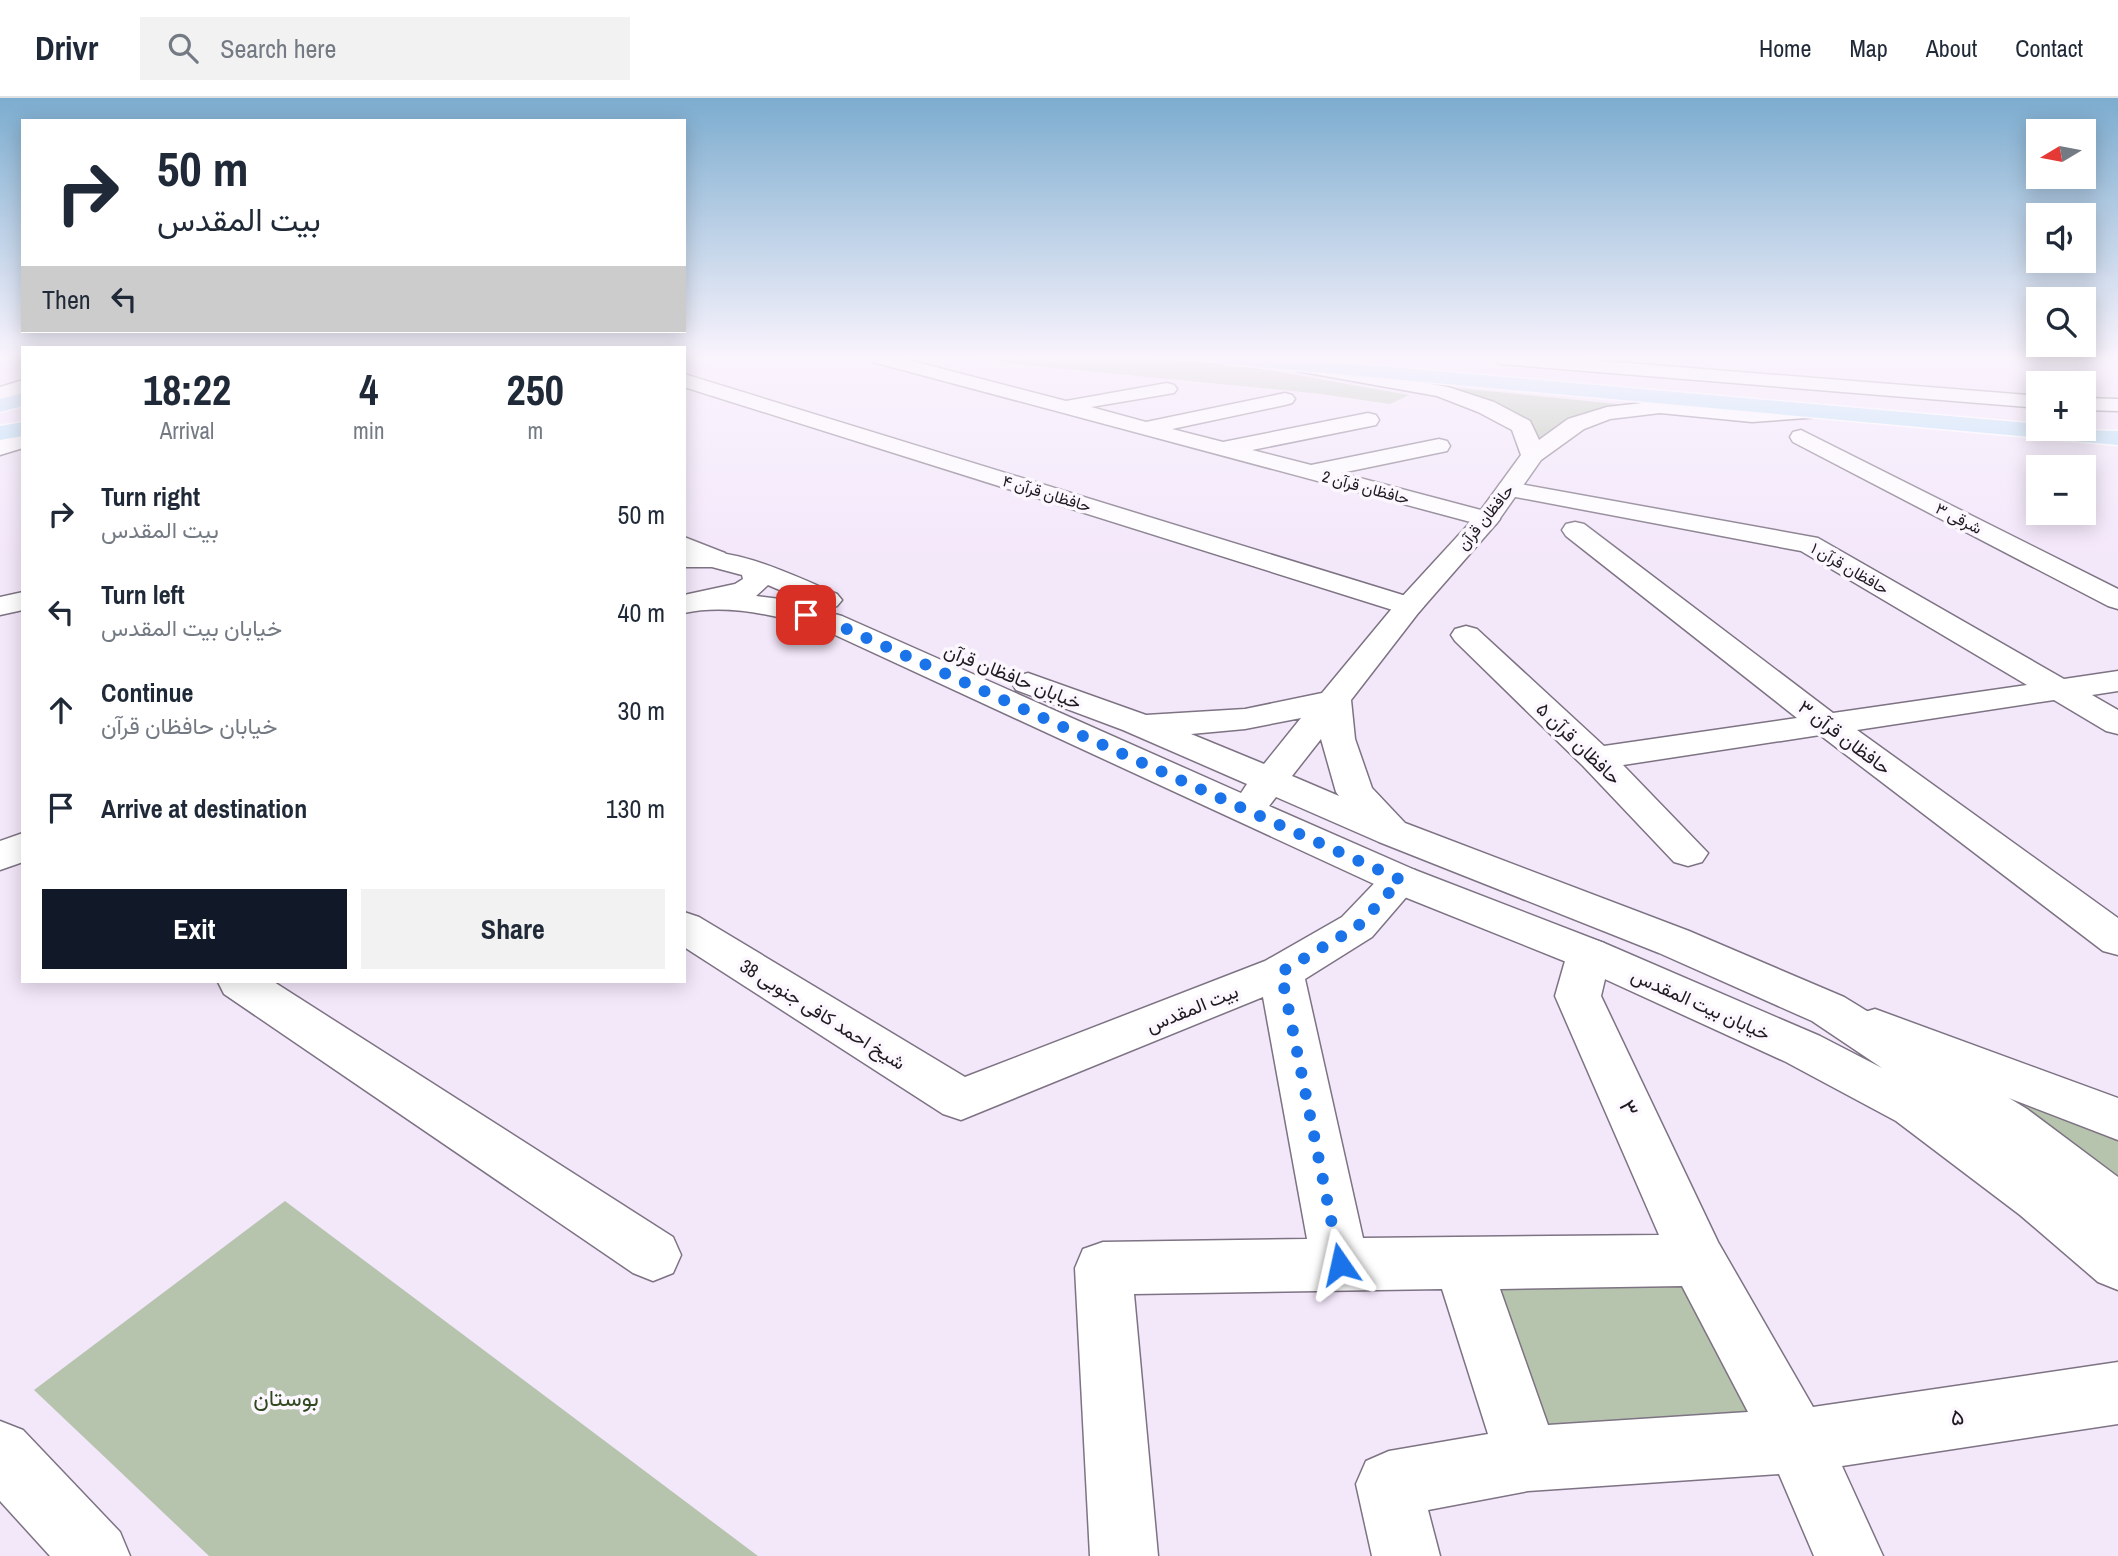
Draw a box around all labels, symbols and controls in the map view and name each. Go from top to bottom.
search box [140,17,630,80]
text: Drivr [35,26,98,70]
icon: search [164,29,202,67]
text: Search here [220,31,336,66]
text: Home [1759,32,1811,64]
text: Map [1849,32,1888,64]
text: About [1926,32,1977,64]
text: Contact [2015,32,2083,64]
north arrow [2026,119,2096,189]
map controls [2026,119,2096,525]
text: 50 m [157,135,249,201]
icon: right [42,147,133,238]
text: بیت المقدس [157,198,321,241]
button: sound [2026,203,2096,273]
icon: left [105,280,143,318]
text: Then [42,282,91,317]
button: search [2026,287,2096,357]
text: 18:22 [143,362,231,418]
text: 4 [359,362,378,418]
text: 250 [507,362,564,418]
button: + [2026,371,2096,441]
text: Arrival [160,415,214,446]
text: min [353,415,385,446]
text: m [527,415,543,446]
button: − [2026,455,2096,525]
street label: حافظان قرآن 2 [1320,465,1412,509]
street label: حافظان قرآن ۴ [1000,469,1094,517]
text: Turn right [101,479,200,514]
street label: حافظان قرآن [1452,479,1518,554]
icon: right [42,495,80,533]
text: 50 m [618,497,665,532]
street label: ۳ شرقی [1932,497,1986,539]
text: بیت المقدس [101,514,219,545]
street label: حافظان قرآن ۱ [1807,537,1893,599]
text: Turn left [101,577,185,612]
pin [776,585,836,645]
icon: left [42,593,80,631]
text: 40 m [618,595,665,630]
icon: arrive [787,596,825,634]
text: خیابان بیت المقدس [101,612,282,643]
street label: خیابان حافظان قرآن [941,637,1085,715]
text: Continue [101,675,193,710]
icon: ahead [42,691,80,729]
text: 30 m [618,693,665,728]
street label: حافظان قرآن ۳ [1793,693,1897,781]
street label: حافظان قرآن ۵ [1531,696,1627,790]
text: خیابان حافظان قرآن [101,710,277,741]
icon: arrive [42,789,80,827]
text: Arrive at destination [101,791,307,826]
text: 130 m [606,791,665,826]
button: Exit [42,889,347,969]
button: Share [361,889,665,969]
street label: شیخ احمد کافی جنوبی 38 [735,953,911,1076]
street label: خیابان بیت المقدس [1627,962,1775,1046]
street label: بیت المقدس [1142,978,1242,1038]
street label: ۳ [1612,1094,1647,1121]
position arrow [1303,1227,1377,1301]
park label: بوستان [253,1382,319,1413]
street label: ۵ [1948,1400,1966,1433]

